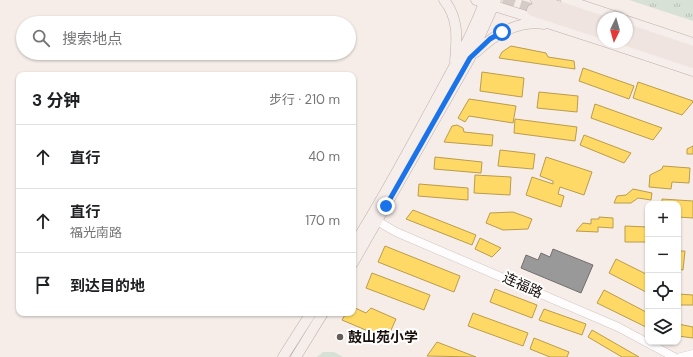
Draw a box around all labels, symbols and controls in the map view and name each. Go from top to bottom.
north arrow [597,12,633,48]
search box [16,16,356,60]
route start [493,23,511,41]
icon: search [30,27,52,49]
text: 搜索地点 [62,29,122,49]
text: 3 分钟 [32,89,80,111]
text: 步行 · 210 m [269,91,340,108]
icon: ahead [32,146,54,168]
text: 直行 [70,148,100,168]
text: 40 m [308,148,340,165]
route end [377,197,395,215]
map controls [645,201,681,345]
button: + [645,201,681,237]
text: 直行 [70,202,100,222]
icon: ahead [32,210,54,232]
text: 170 m [305,212,340,229]
text: 福光南路 [70,224,122,241]
button: − [645,237,681,273]
street label: 连福路 [500,268,546,302]
button: locate [645,273,681,309]
icon: arrive [32,274,54,296]
text: 到达目的地 [70,276,145,296]
button: layers [645,309,681,345]
place label: 鼓山苑小学 [348,328,418,346]
marker: 鼓山苑小学 [335,332,345,342]

